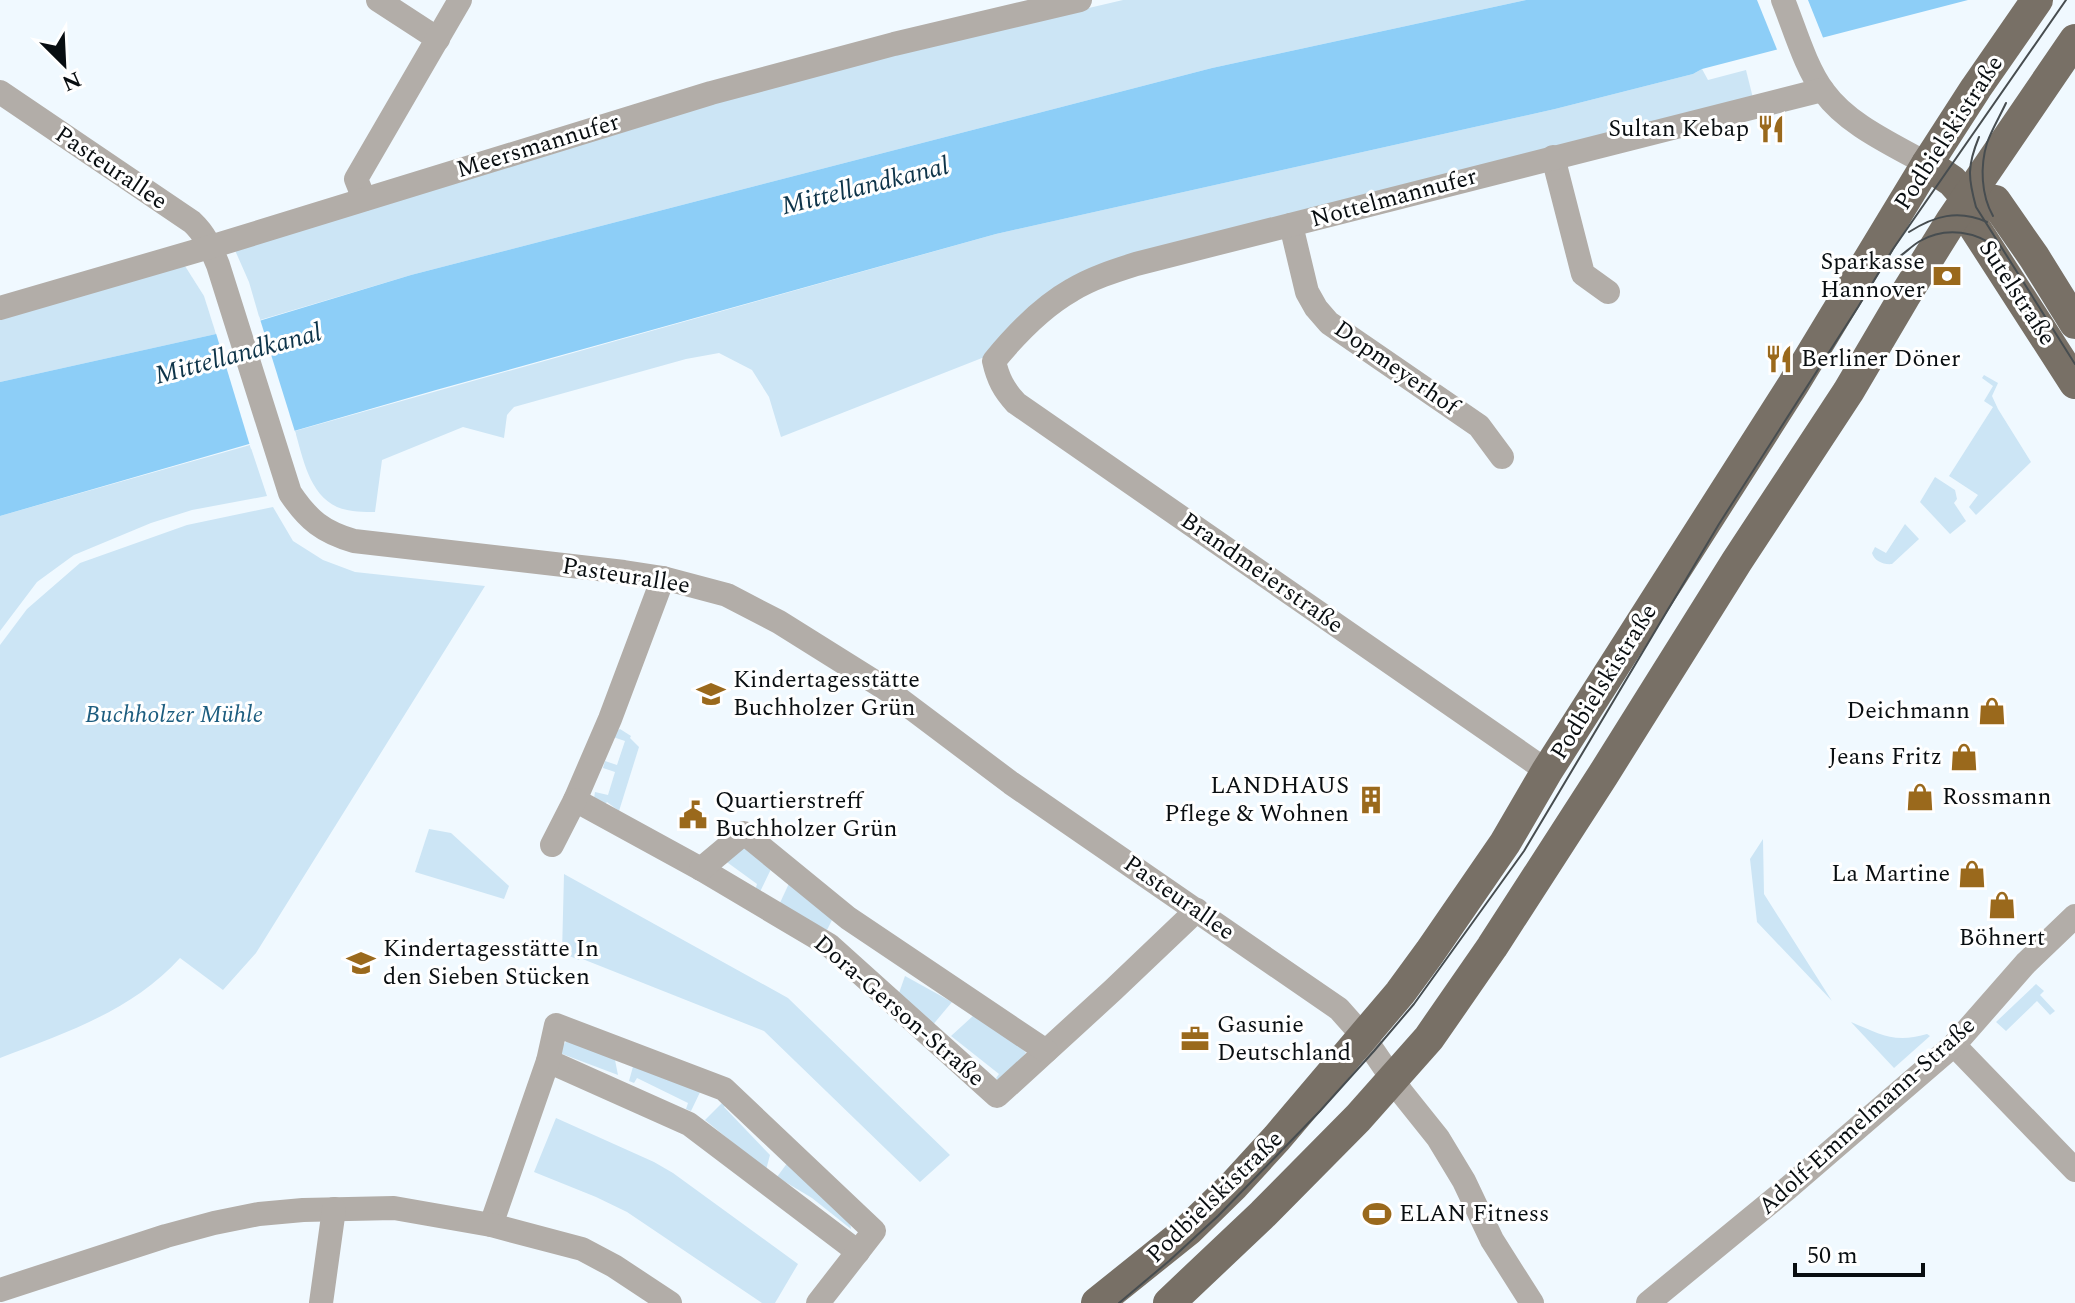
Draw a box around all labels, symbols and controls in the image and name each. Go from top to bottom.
north arrow [24,24,104,104]
street label: Podbielskistraße [1885,48,2013,218]
text: N [57,62,86,100]
street label: Meersmannufer [452,104,624,188]
place label: Sultan Kebap [1608,111,1749,147]
restaurant icon: Sultan Kebap [1756,114,1786,144]
street label: Pasteurallee [47,117,175,219]
water label: Mittellandkanal [777,146,953,226]
street label: Nottelmannufer [1307,159,1481,237]
street label: Sutelstraße [1969,233,2065,353]
place label: Sparkasse Hannover [1820,244,1925,308]
bank icon: Sparkasse Hannover [1932,261,1962,291]
water label: Mittellandkanal [150,312,326,396]
street label: Dopmeyerhof [1326,312,1467,425]
place label: Berliner Döner [1801,341,1961,377]
restaurant icon: Berliner Döner [1764,344,1794,374]
street label: Brandmeierstraße [1173,503,1351,643]
street label: Pasteurallee [559,548,693,604]
street label: Podbielskistraße [1542,597,1666,767]
place label: Kindertagesstätte Buchholzer Grün [733,662,920,726]
school or university icon: Kindertagesstätte Buchholzer Grün [696,679,726,709]
place label: Deichmann [1847,693,1970,729]
shop icon: Deichmann [1977,696,2007,726]
park label: Buchholzer Mühle [85,697,263,733]
place label: Jeans Fritz [1828,739,1942,775]
shop icon: Jeans Fritz [1949,742,1979,772]
place label: LANDHAUS Pflege & Wohnen [1164,768,1349,832]
place label: Rossmann [1942,779,2052,815]
shop icon: Rossmann [1905,782,1935,812]
place label: Quartierstreff Buchholzer Grün [715,783,898,847]
building icon: LANDHAUS Pflege & Wohnen [1356,785,1386,815]
public building icon: Quartierstreff Buchholzer Grün [678,800,708,830]
street label: Pasteurallee [1116,846,1242,950]
place label: La Martine [1831,856,1950,892]
shop icon: La Martine [1957,859,1987,889]
shop icon: Böhnert [1987,890,2017,920]
place label: Böhnert [1959,920,2045,956]
street label: Dora-Gerson-Straße [805,926,993,1096]
place label: Kindertagesstätte In den Sieben Stücken [383,931,599,995]
school or university icon: Kindertagesstätte In den Sieben Stücken [346,948,376,978]
place label: Gasunie Deutschland [1217,1007,1351,1071]
street label: Adolf-Emmelmann-Straße [1750,1008,1984,1224]
office icon: Gasunie Deutschland [1180,1024,1210,1054]
street label: Podbielskistraße [1138,1122,1292,1272]
place label: ELAN Fitness [1399,1196,1549,1232]
sports icon: ELAN Fitness [1362,1199,1392,1229]
scale bar [1795,1227,1923,1277]
text: 50 m [1807,1238,1858,1274]

